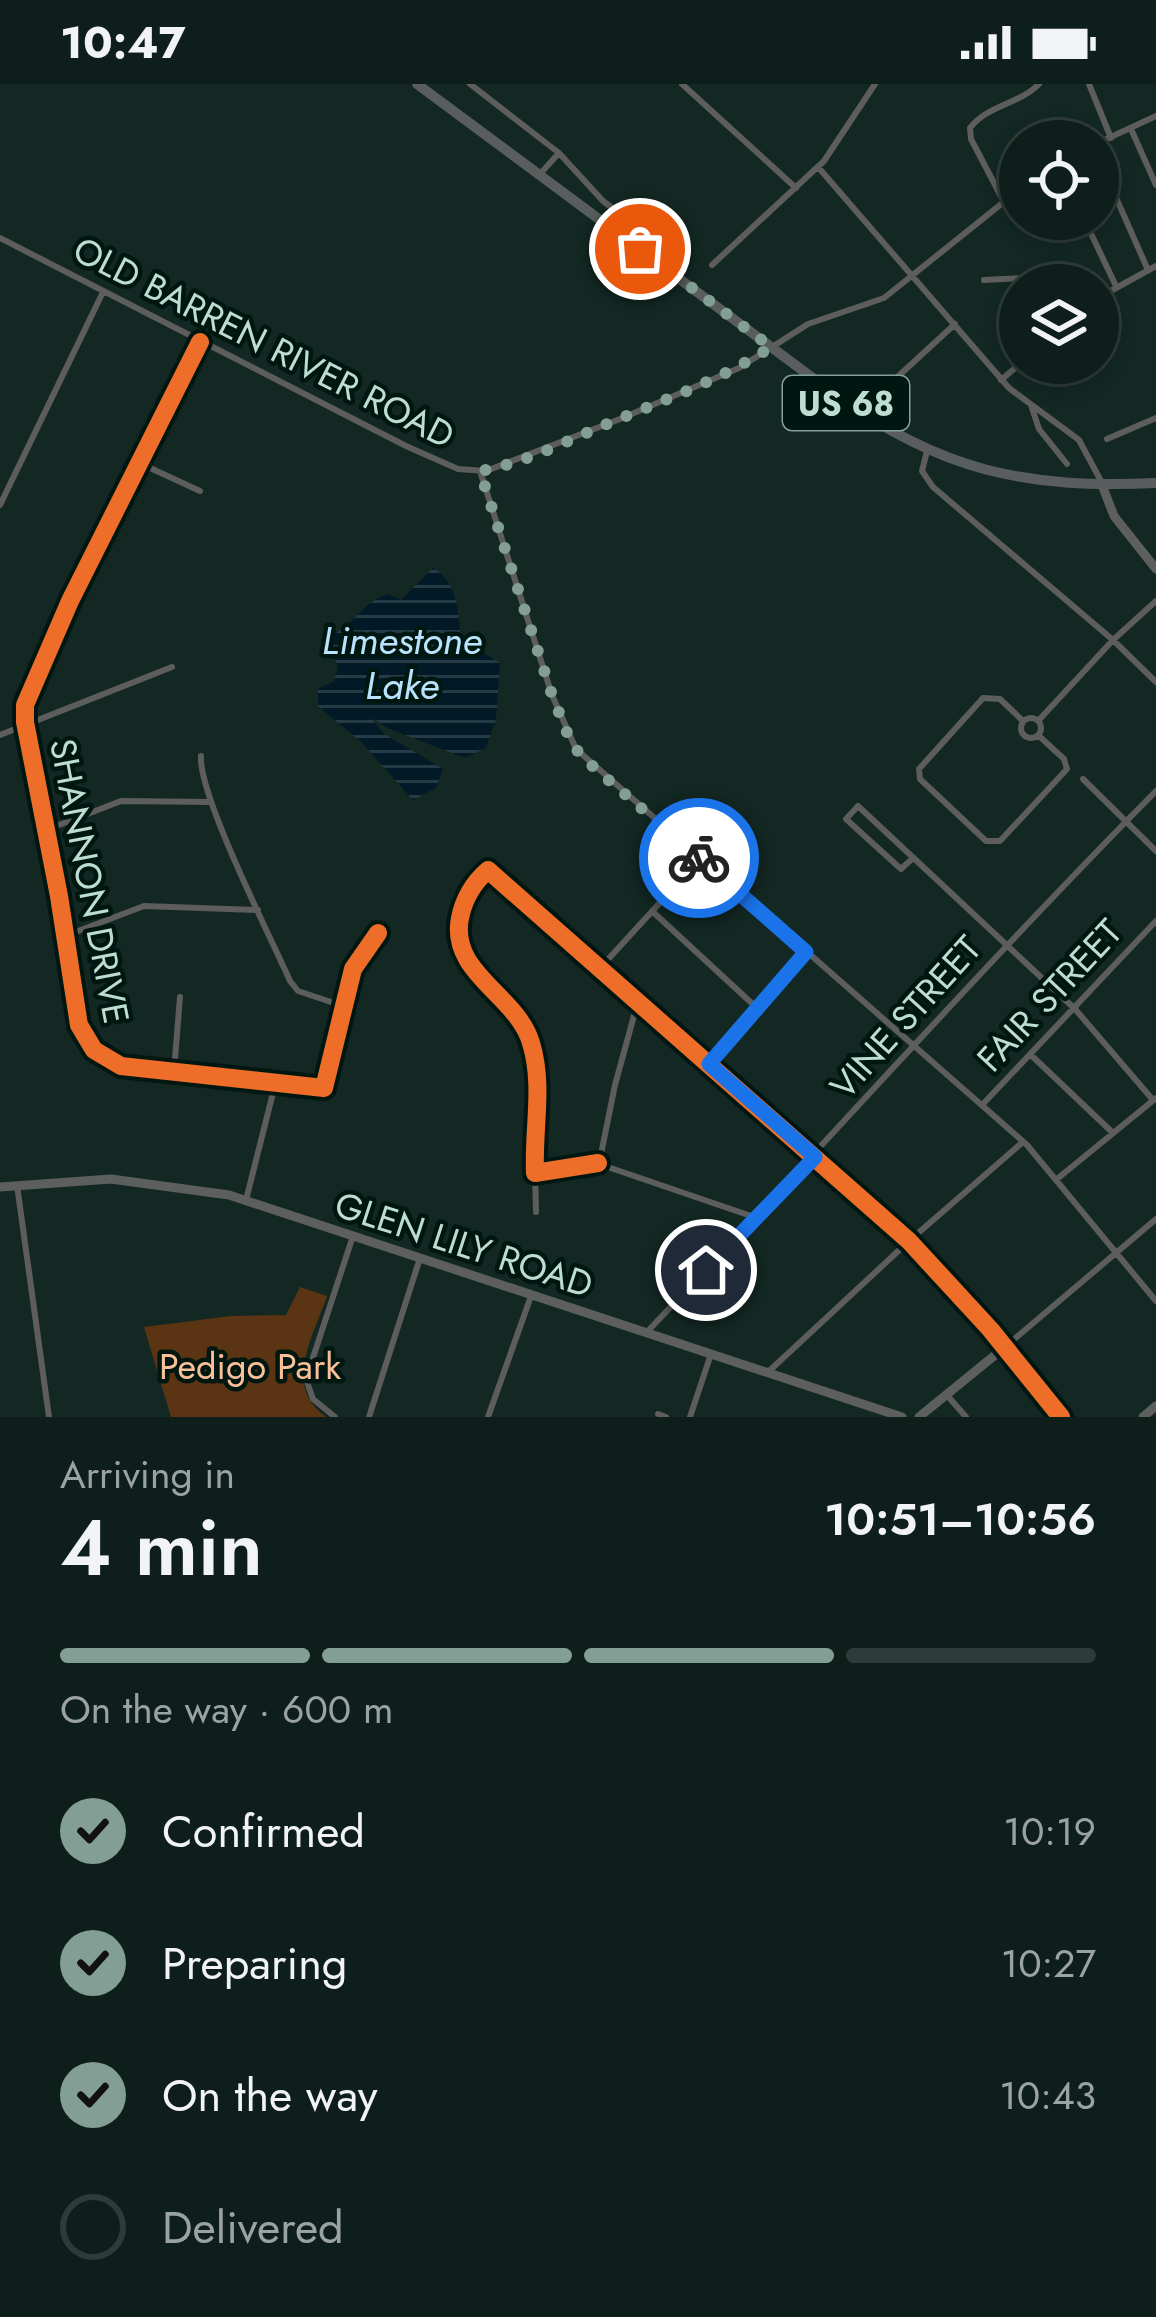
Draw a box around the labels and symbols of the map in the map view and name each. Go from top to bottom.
pin [589,198,691,300]
street label: OLD BARREN RIVER ROAD [65,223,463,461]
road number: US 68 [783,376,909,430]
water label: Limestone Lake [322,612,483,714]
street label: SHANNON DRIVE [37,734,143,1028]
courier [639,798,759,918]
street label: FAIR STREET [965,907,1134,1083]
street label: VINE STREET [817,924,993,1110]
street label: GLEN LILY ROAD [328,1178,600,1310]
pin [655,1219,757,1321]
park label: Pedigo Park [159,1340,341,1392]

